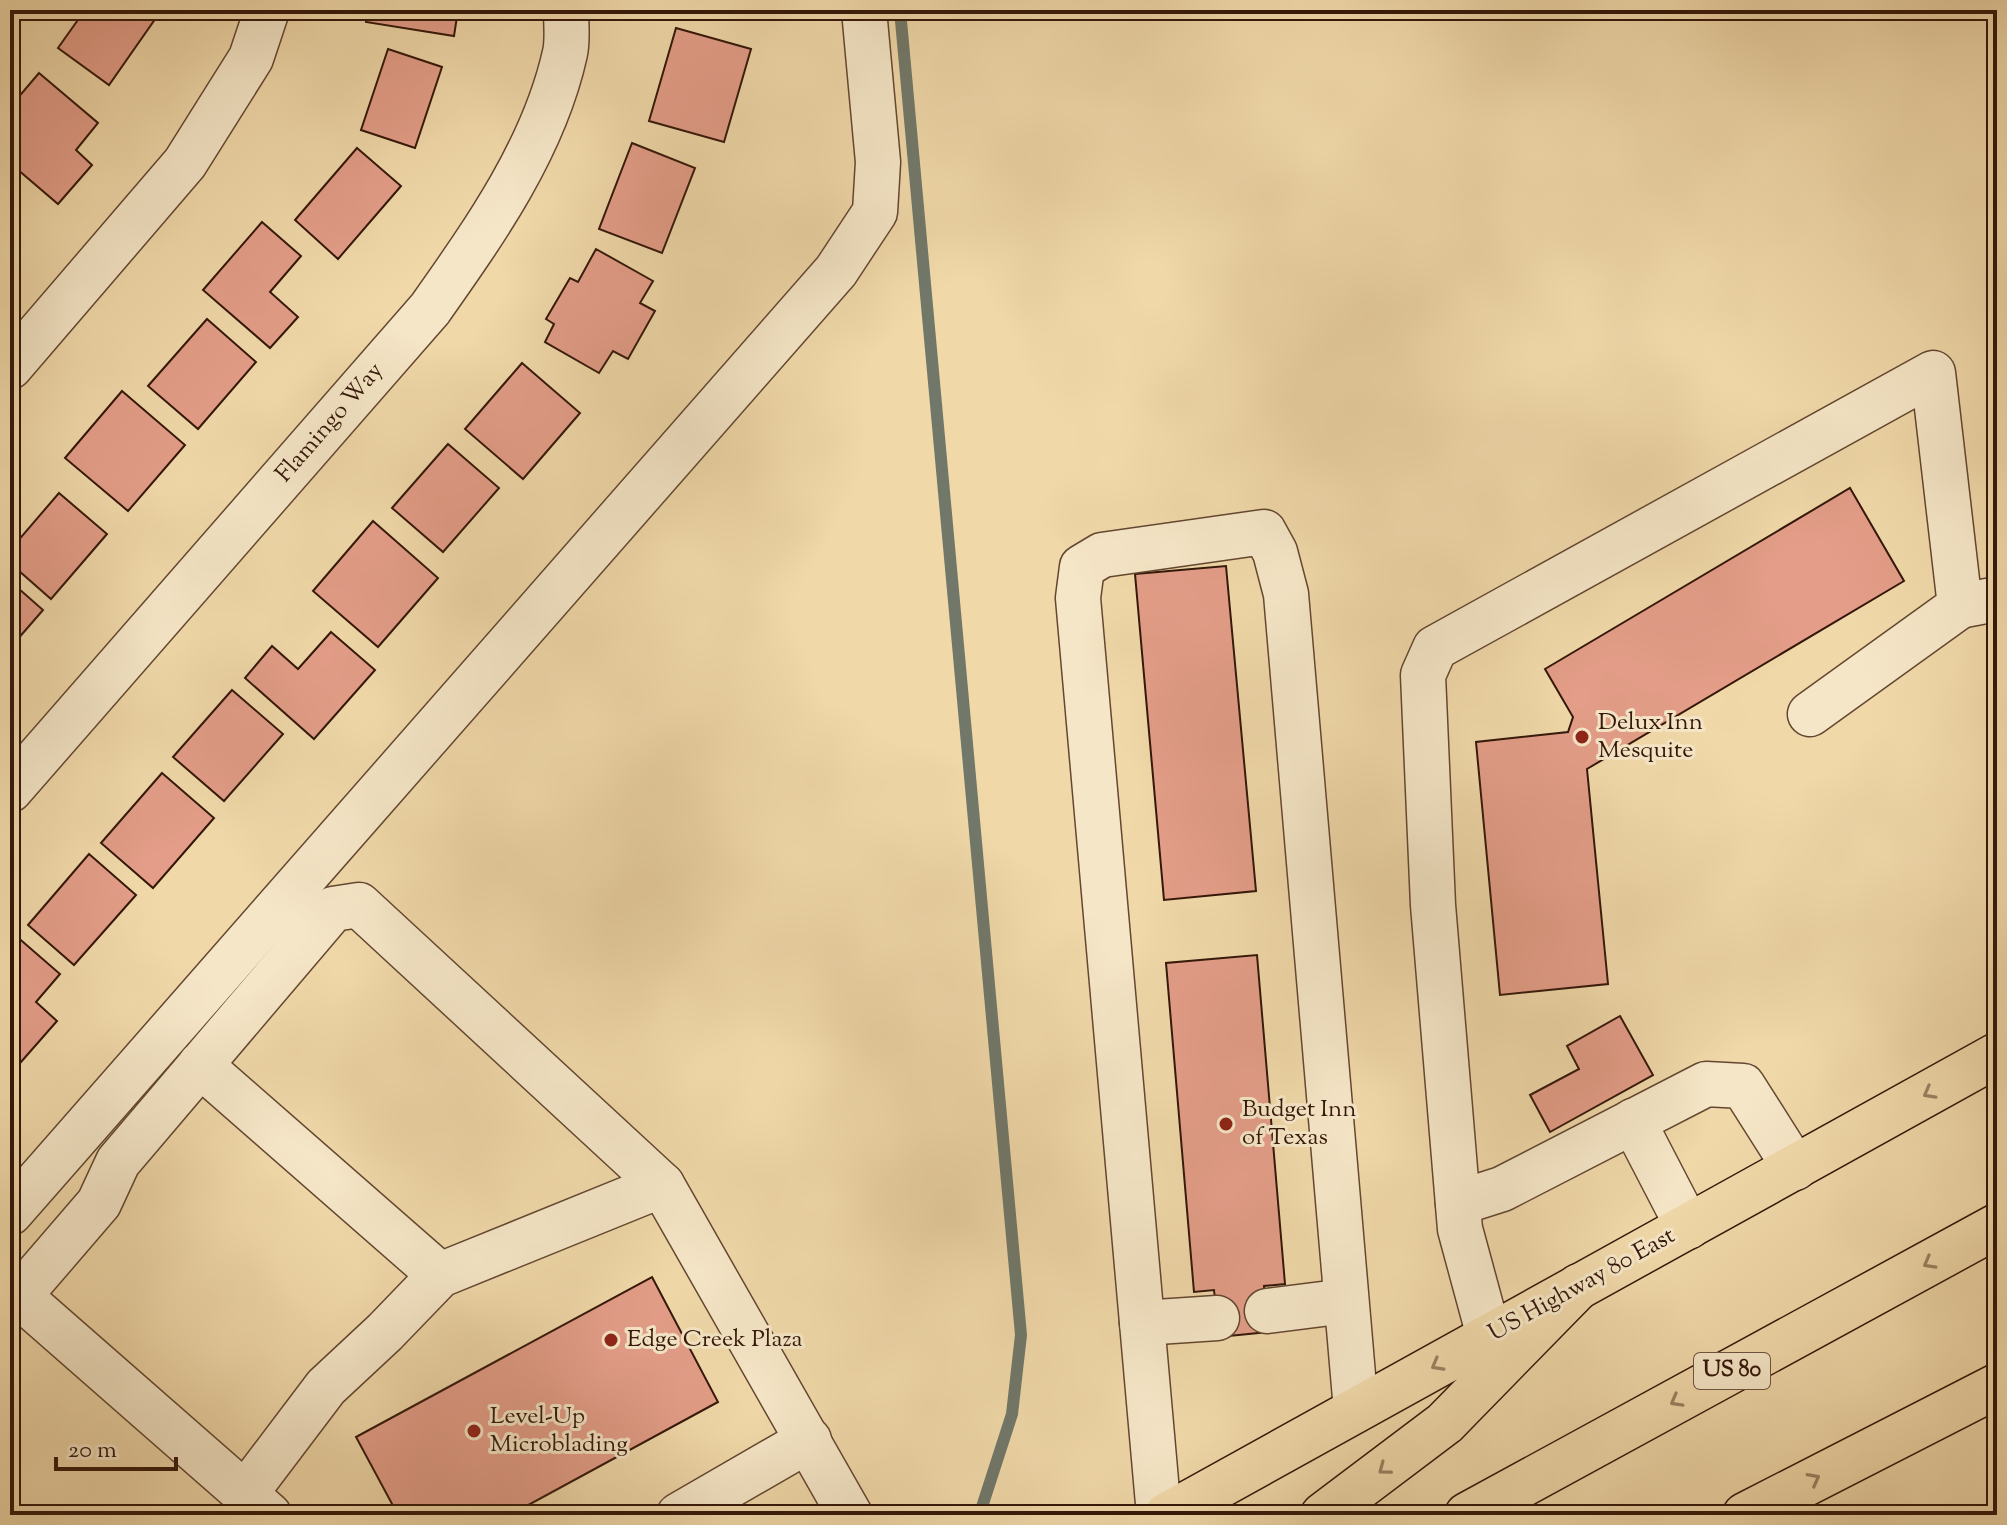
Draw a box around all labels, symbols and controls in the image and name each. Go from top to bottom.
street label: Flamingo Way [268,355,392,491]
place label: Delux Inn Mesquite [1598,706,1703,768]
marker: Delux Inn Mesquite [1573,728,1591,746]
one-way arrow [1923,1083,1938,1099]
place label: Budget Inn of Texas [1242,1093,1356,1155]
marker: Budget Inn of Texas [1217,1115,1235,1133]
street label: US Highway 80 East [1482,1219,1682,1351]
one-way arrow [1922,1254,1937,1269]
place label: Edge Creek Plaza [627,1323,803,1357]
marker: Edge Creek Plaza [602,1331,620,1349]
road number: US 80 [1694,1353,1770,1389]
one-way arrow [1432,1355,1446,1371]
one-way arrow [1670,1391,1684,1407]
place label: Level-Up Microblading [490,1400,628,1462]
scale bar [56,1421,176,1471]
marker: Level-Up Microblading [465,1422,483,1440]
text: 20 m [68,1434,117,1468]
one-way arrow [1378,1460,1393,1474]
one-way arrow [1806,1473,1820,1488]

